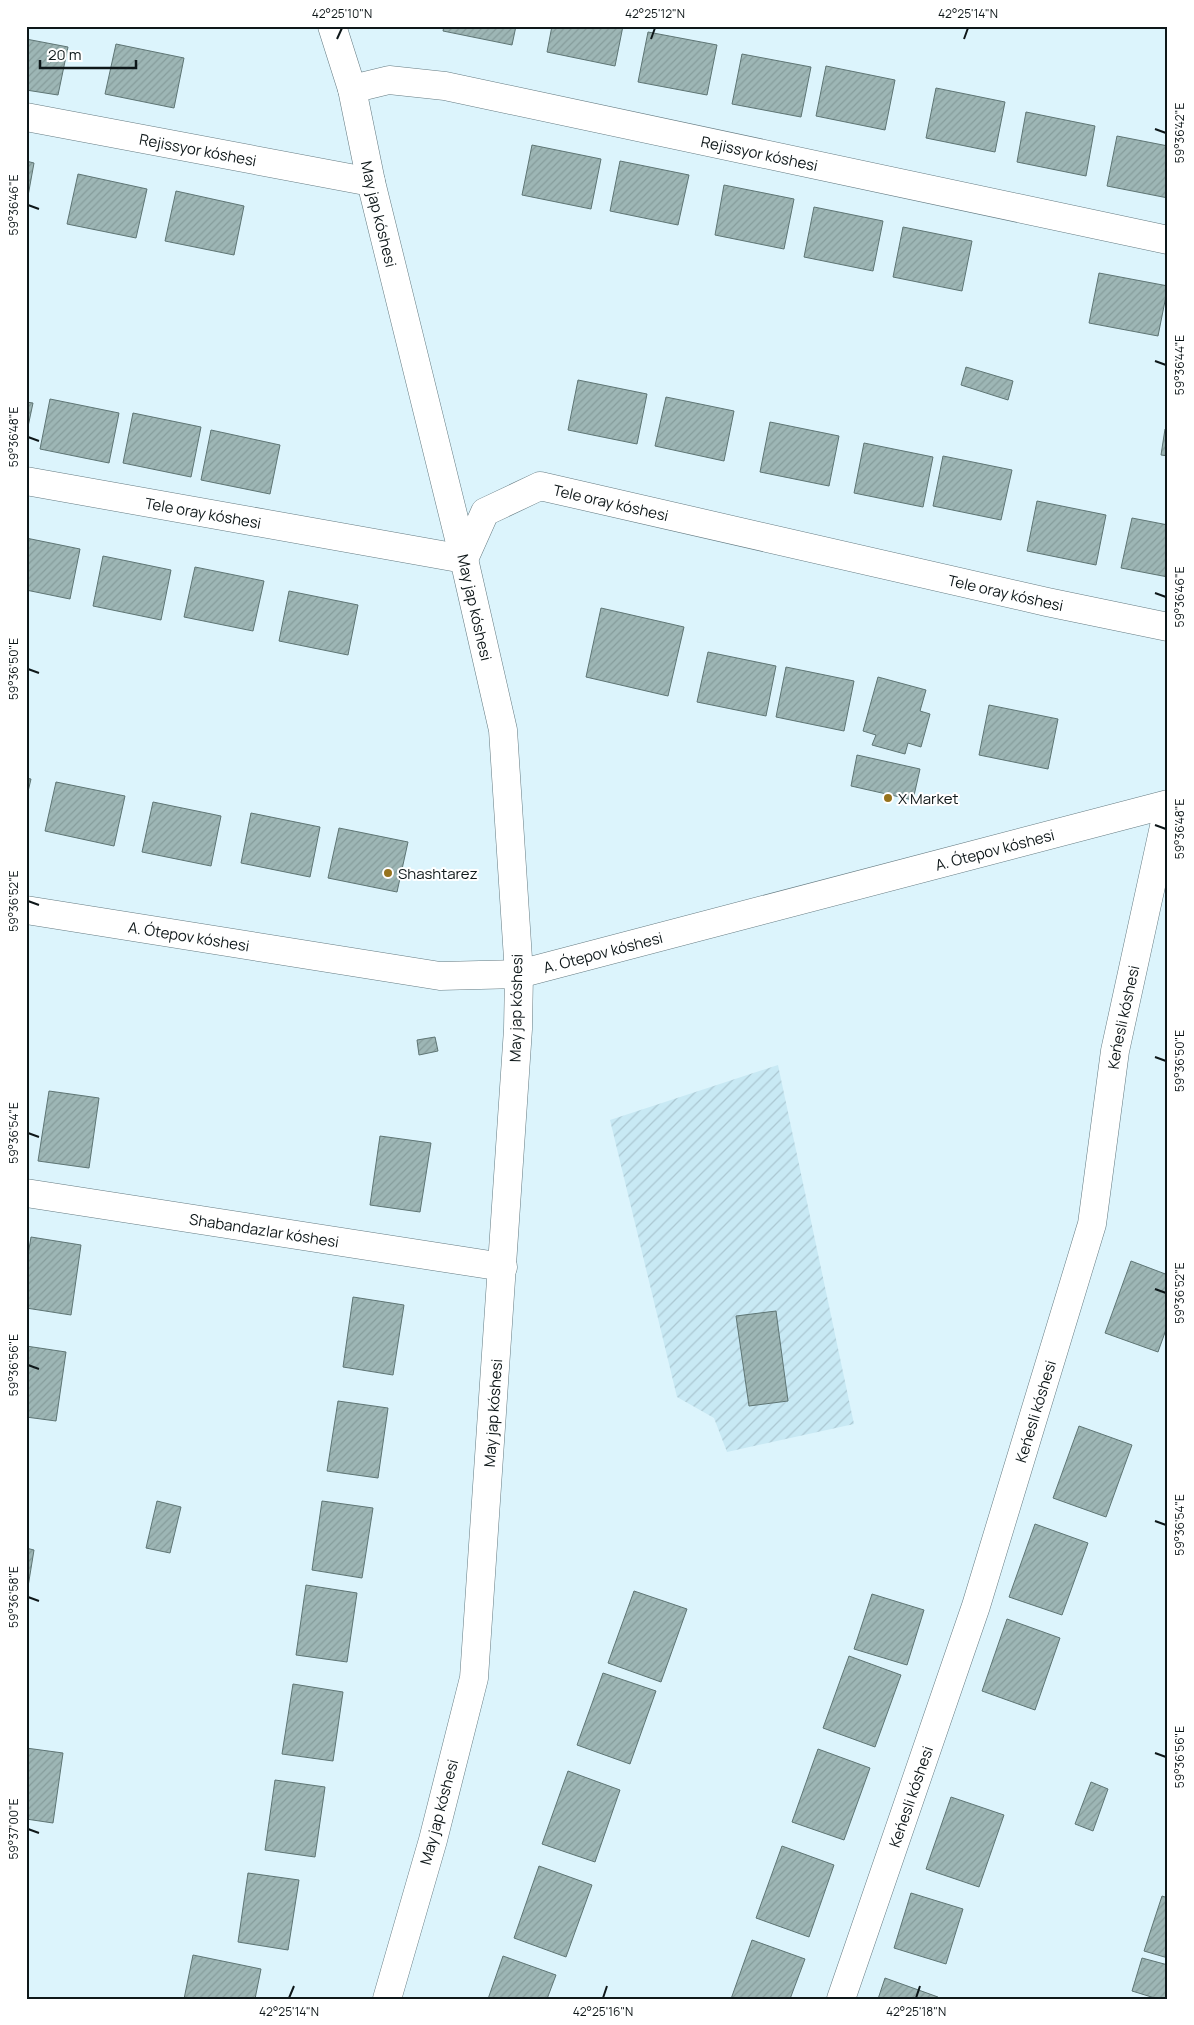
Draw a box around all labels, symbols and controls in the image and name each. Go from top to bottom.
text: 42°25'10"N [312,5,372,22]
text: 42°25'12"N [625,5,685,22]
text: 42°25'14"N [938,5,998,22]
scale bar [40,38,136,70]
text: 20 m [48,44,81,65]
text: 59°36'42"E [1171,103,1188,163]
street label: Rejissyor kóshesi [138,128,258,171]
street label: Rejissyor kóshesi [699,130,820,176]
street label: May jap kóshesi [356,159,402,269]
text: 59°36'46"E [5,174,22,236]
text: 59°36'44"E [1171,335,1188,395]
text: 59°36'48"E [5,407,22,467]
street label: Tele oray kóshesi [551,479,671,526]
street label: Tele oray kóshesi [143,492,263,533]
street label: May jap kóshesi [453,552,497,663]
text: 59°36'46"E [1171,566,1188,628]
street label: Tele oray kóshesi [946,569,1065,616]
text: 59°36'50"E [5,638,22,700]
place label: X Market [898,788,959,809]
marker: X Market [882,792,894,804]
text: 59°36'48"E [1171,799,1188,859]
street label: A. Ótepov kóshesi [933,824,1057,875]
place label: Shashtarez [398,863,478,884]
marker: Shashtarez [382,867,394,879]
text: 59°36'52"E [5,870,22,932]
street label: A. Ótepov kóshesi [127,916,251,956]
street label: A. Ótepov kóshesi [541,926,665,978]
street label: May jap kóshesi [505,954,527,1062]
street label: Keńesli kóshesi [1102,963,1144,1070]
text: 59°36'50"E [1171,1030,1188,1092]
text: 59°36'54"E [5,1102,22,1164]
street label: Shabandazlar kóshesi [188,1208,340,1252]
text: 59°36'52"E [1171,1262,1188,1324]
text: 59°36'56"E [5,1334,22,1396]
street label: May jap kóshesi [479,1358,507,1468]
street label: Keńesli kóshesi [1010,1358,1061,1465]
text: 59°36'54"E [1171,1494,1188,1556]
text: 59°36'58"E [5,1566,22,1628]
text: 59°36'56"E [1171,1726,1188,1788]
street label: Keńesli kóshesi [883,1743,938,1850]
street label: May jap kóshesi [415,1757,463,1867]
text: 59°37'00"E [5,1798,22,1860]
text: 42°25'14"N [259,2003,319,2020]
text: 42°25'16"N [573,2003,633,2020]
text: 42°25'18"N [886,2003,946,2020]

